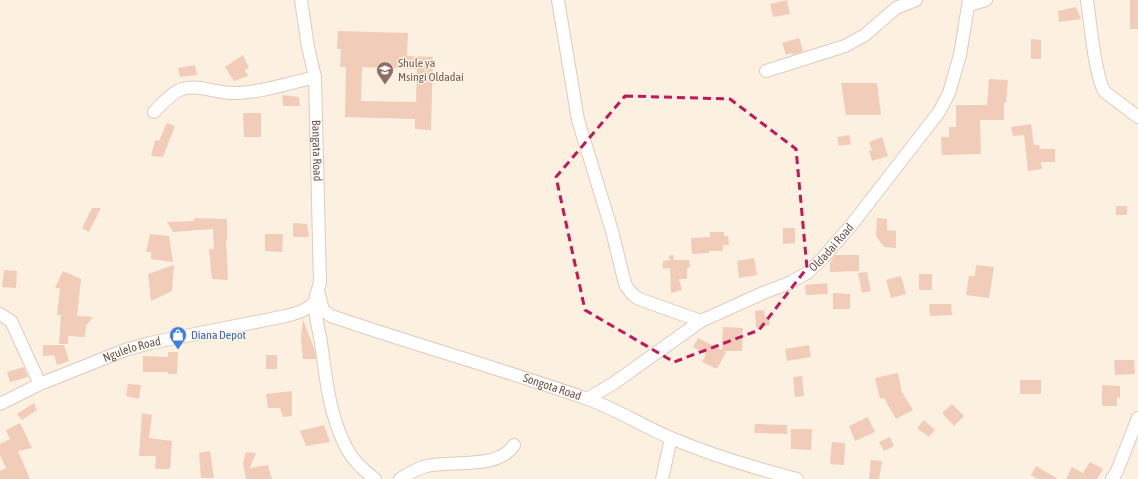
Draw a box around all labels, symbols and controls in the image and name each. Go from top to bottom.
place label: Shule ya Msingi Oldadai [398,56,464,84]
school or university icon: Shule ya Msingi Oldadai [375,60,395,85]
street label: Bangata Road [309,120,325,181]
street label: Oldadai Road [806,220,857,275]
shop icon: Diana Depot [168,325,188,350]
place label: Diana Depot [191,328,247,342]
street label: Ngulelo Road [101,334,162,365]
street label: Songota Road [521,371,583,403]

